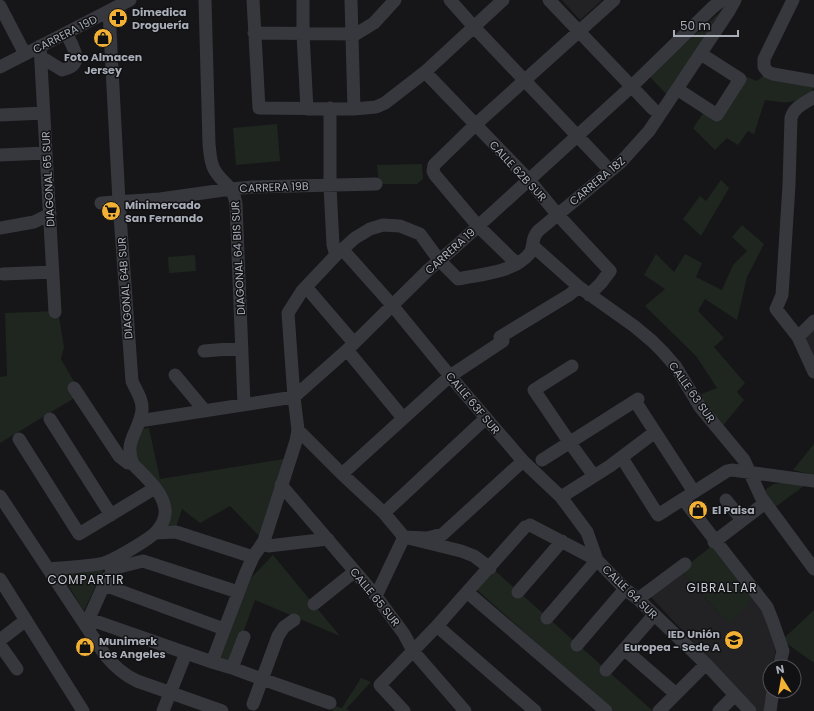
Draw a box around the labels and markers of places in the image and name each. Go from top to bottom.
place label: Dimedica Droguería [132,4,189,33]
pharmacy icon: Dimedica Droguería [107,7,129,29]
shop icon: Foto Almacen Jersey [92,27,114,49]
place label: Foto Almacen Jersey [64,49,142,78]
place label: Minimercado San Fernando [125,197,203,226]
supermarket icon: Minimercado San Fernando [100,200,122,222]
shop icon: El Paisa [687,499,709,521]
place label: El Paisa [712,502,755,518]
place label: IED Unión Europea - Sede A [624,626,720,655]
school or university icon: IED Unión Europea - Sede A [723,629,745,651]
place label: Munimerk Los Angeles [99,633,166,662]
shop icon: Munimerk Los Angeles [74,636,96,658]

